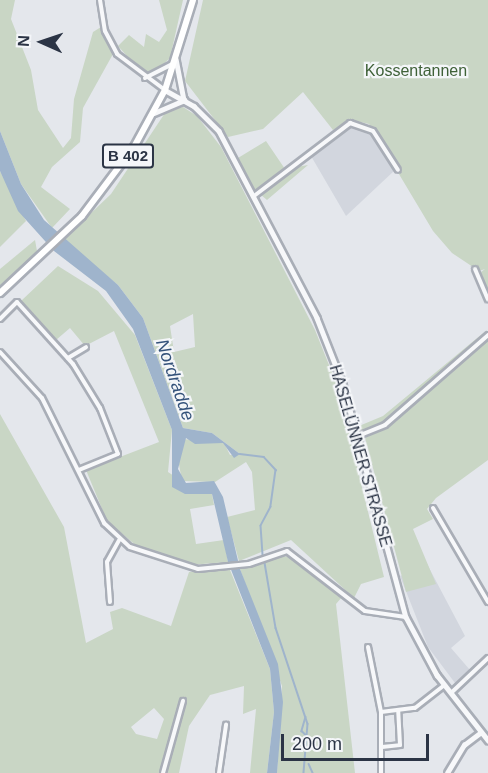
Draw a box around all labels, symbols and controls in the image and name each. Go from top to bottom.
north arrow [12,12,72,72]
text: N [15,35,32,47]
park label: Kossentannen [365,61,467,81]
road number: B 402 [101,144,155,168]
water label: Nordradde [151,336,199,424]
street label: HASELÜNNER STRASSE [325,363,395,549]
scale bar [284,722,432,760]
text: 200 m [292,734,342,754]

